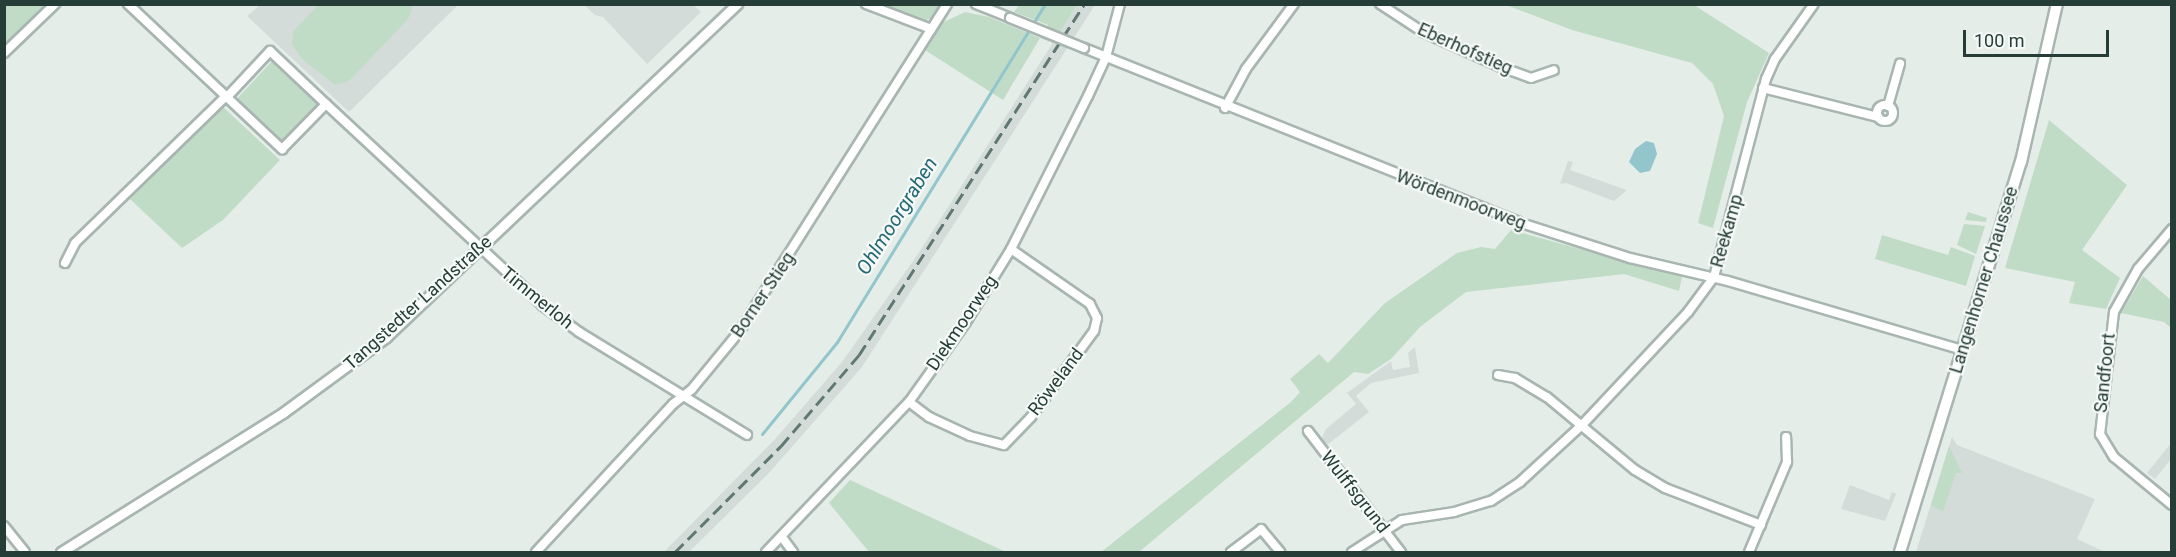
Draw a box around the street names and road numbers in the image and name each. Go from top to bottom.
street label: Eberhofstieg [1414,18,1516,80]
street label: Wördenmoorweg [1393,165,1529,235]
street label: Langenhorner Chaussee [1945,184,2023,376]
street label: Reekamp [1706,192,1748,270]
street label: Tangstedter Landstraße [340,231,496,375]
street label: Borner Stieg [727,248,799,342]
street label: Timmerloh [496,262,578,334]
street label: Diekmoorweg [922,271,1002,375]
street label: Sandfoort [2090,332,2120,414]
street label: Röweland [1024,344,1088,420]
street label: Wulffsgrund [1316,447,1394,537]

